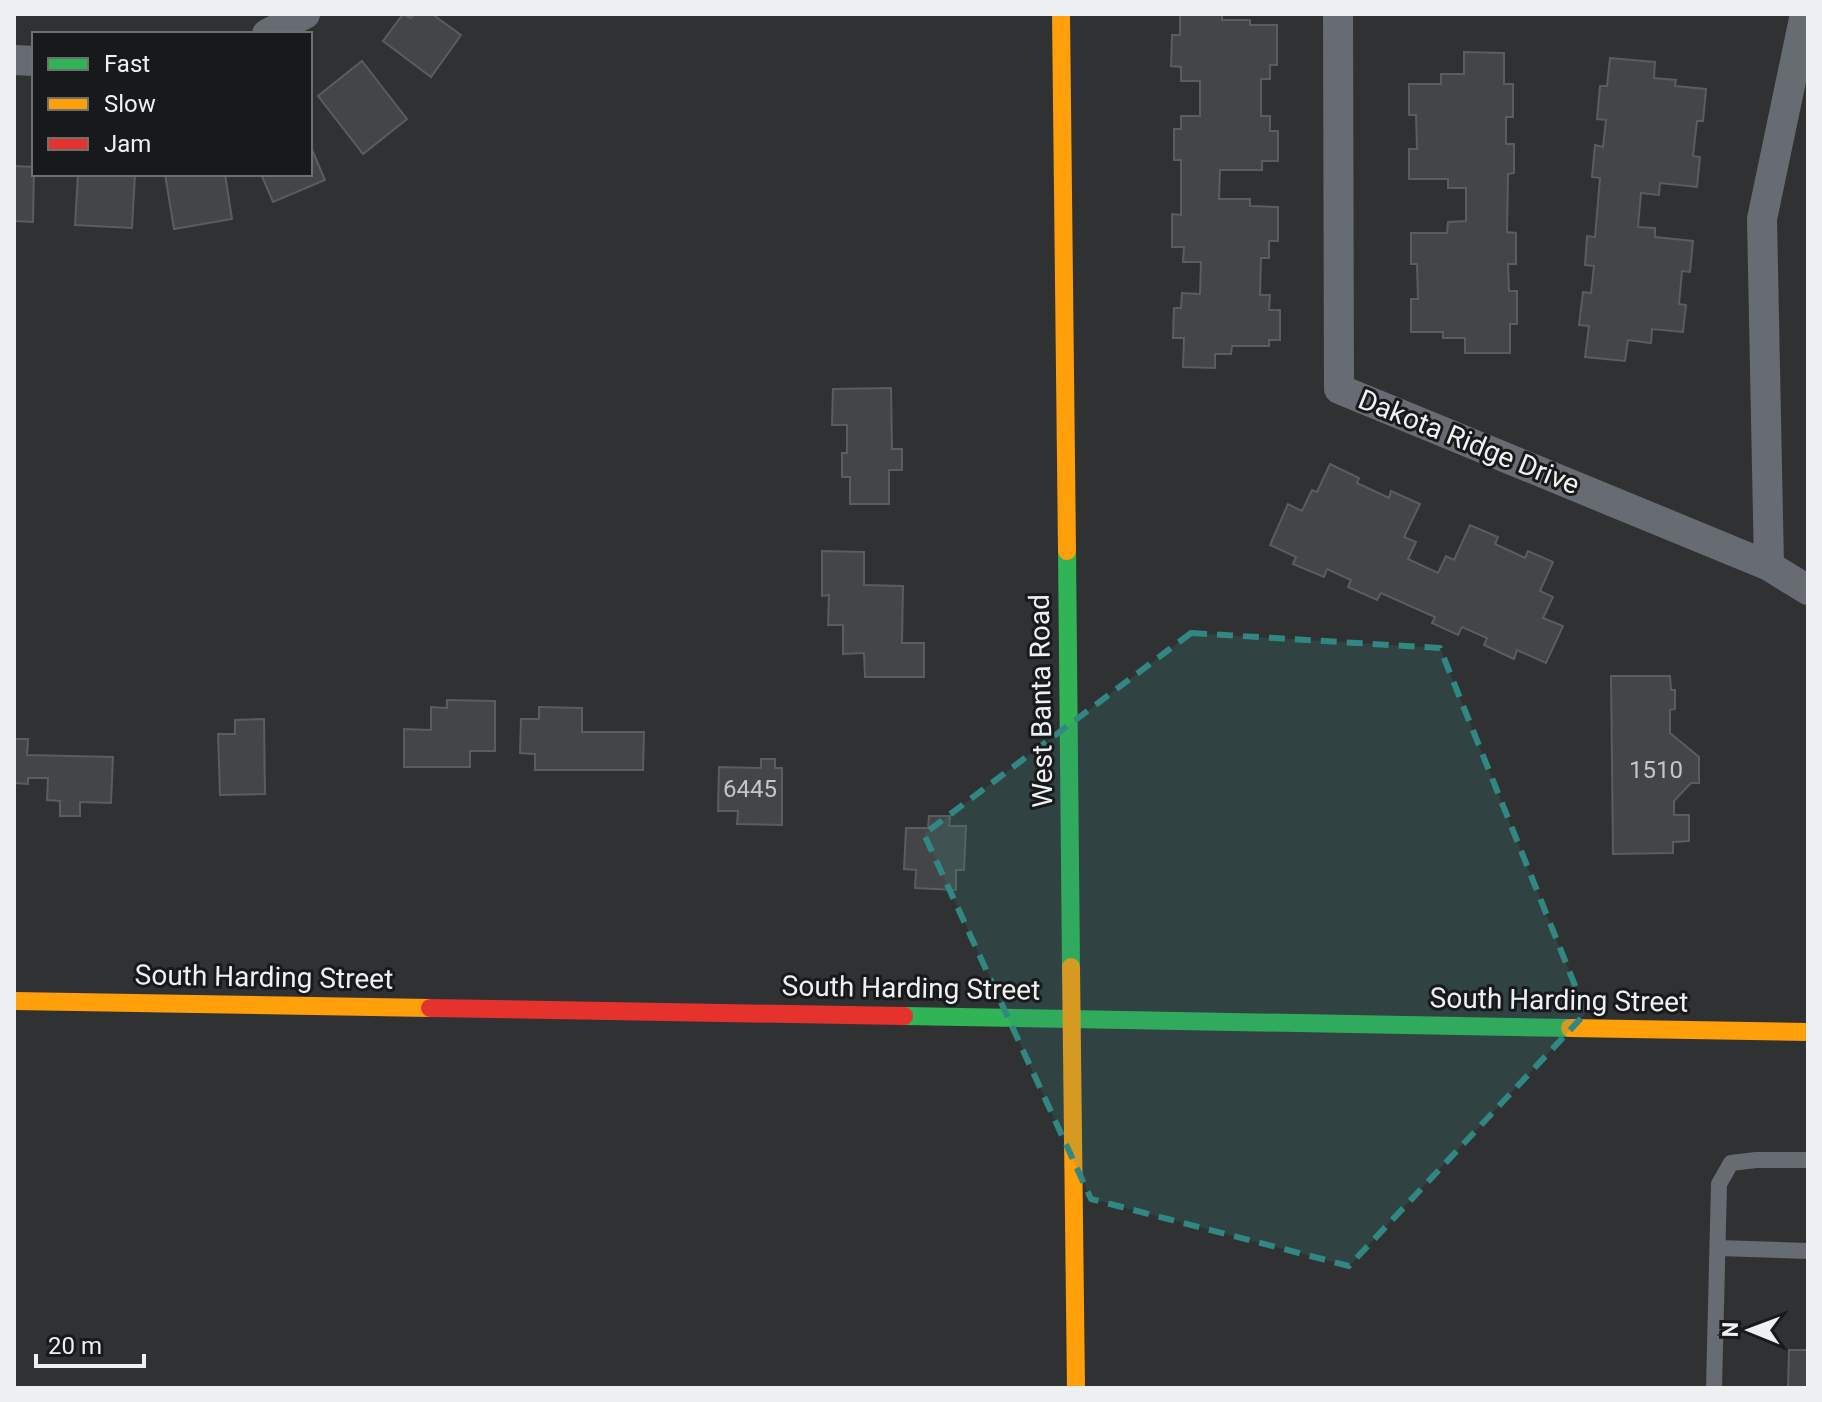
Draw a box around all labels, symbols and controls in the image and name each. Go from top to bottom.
legend [32,32,312,176]
text: Fast [104,50,150,78]
text: Slow [104,90,156,118]
text: Jam [104,130,151,158]
street label: Dakota Ridge Drive [1354,383,1584,501]
street label: West Banta Road [1023,594,1059,808]
house number: 1510 [1629,756,1683,784]
house number: 6445 [723,775,777,803]
street label: South Harding Street [134,958,394,996]
street label: South Harding Street [781,969,1041,1007]
street label: South Harding Street [1429,981,1689,1019]
north arrow [1710,1290,1790,1370]
scale bar [36,1318,144,1368]
text: N [1718,1322,1743,1338]
text: 20 m [48,1332,102,1360]

